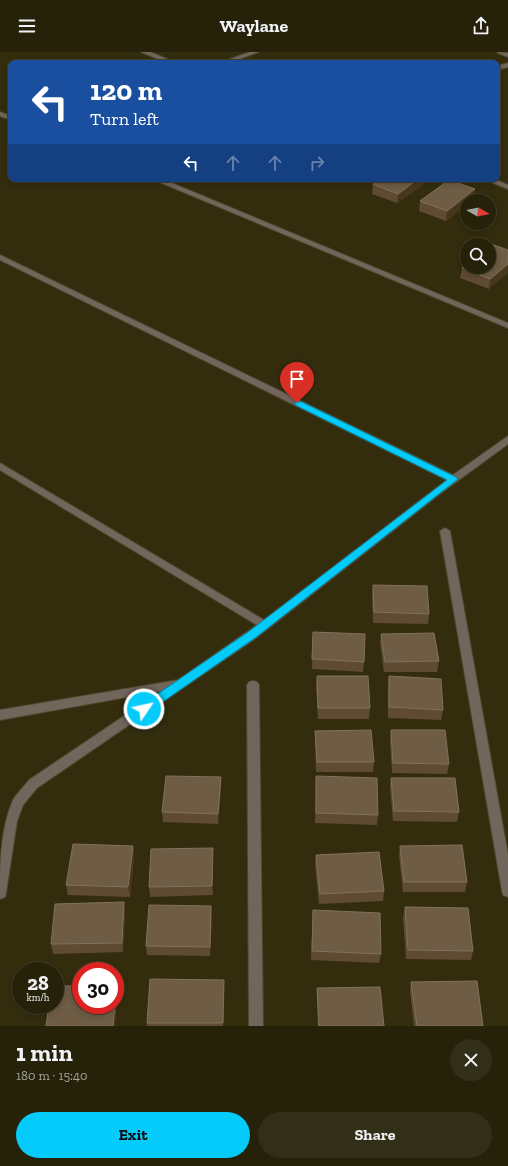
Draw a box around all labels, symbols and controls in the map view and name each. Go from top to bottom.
icon: menu [16,15,38,37]
text: Waylane [220,15,288,37]
icon: share [470,15,492,37]
text: 120 m [90,74,162,107]
icon: left [24,76,76,128]
text: Turn left [90,108,159,130]
icon: left [180,152,202,174]
icon: ahead [222,152,244,174]
icon: ahead [264,152,286,174]
icon: right [306,152,328,174]
north arrow [460,194,496,230]
map controls [460,194,496,274]
button: search [460,238,496,274]
pin [280,362,314,403]
icon: arrive [286,368,308,390]
position arrow [123,688,165,730]
speed limit sign: 30 [72,962,124,1014]
text: 28 [27,971,49,995]
text: km/h [27,992,49,1004]
text: 1 min [16,1038,73,1067]
button: close [450,1039,492,1081]
text: 180 m · 15:40 [16,1068,87,1083]
button: Exit [16,1112,250,1158]
button: Share [258,1112,492,1158]

